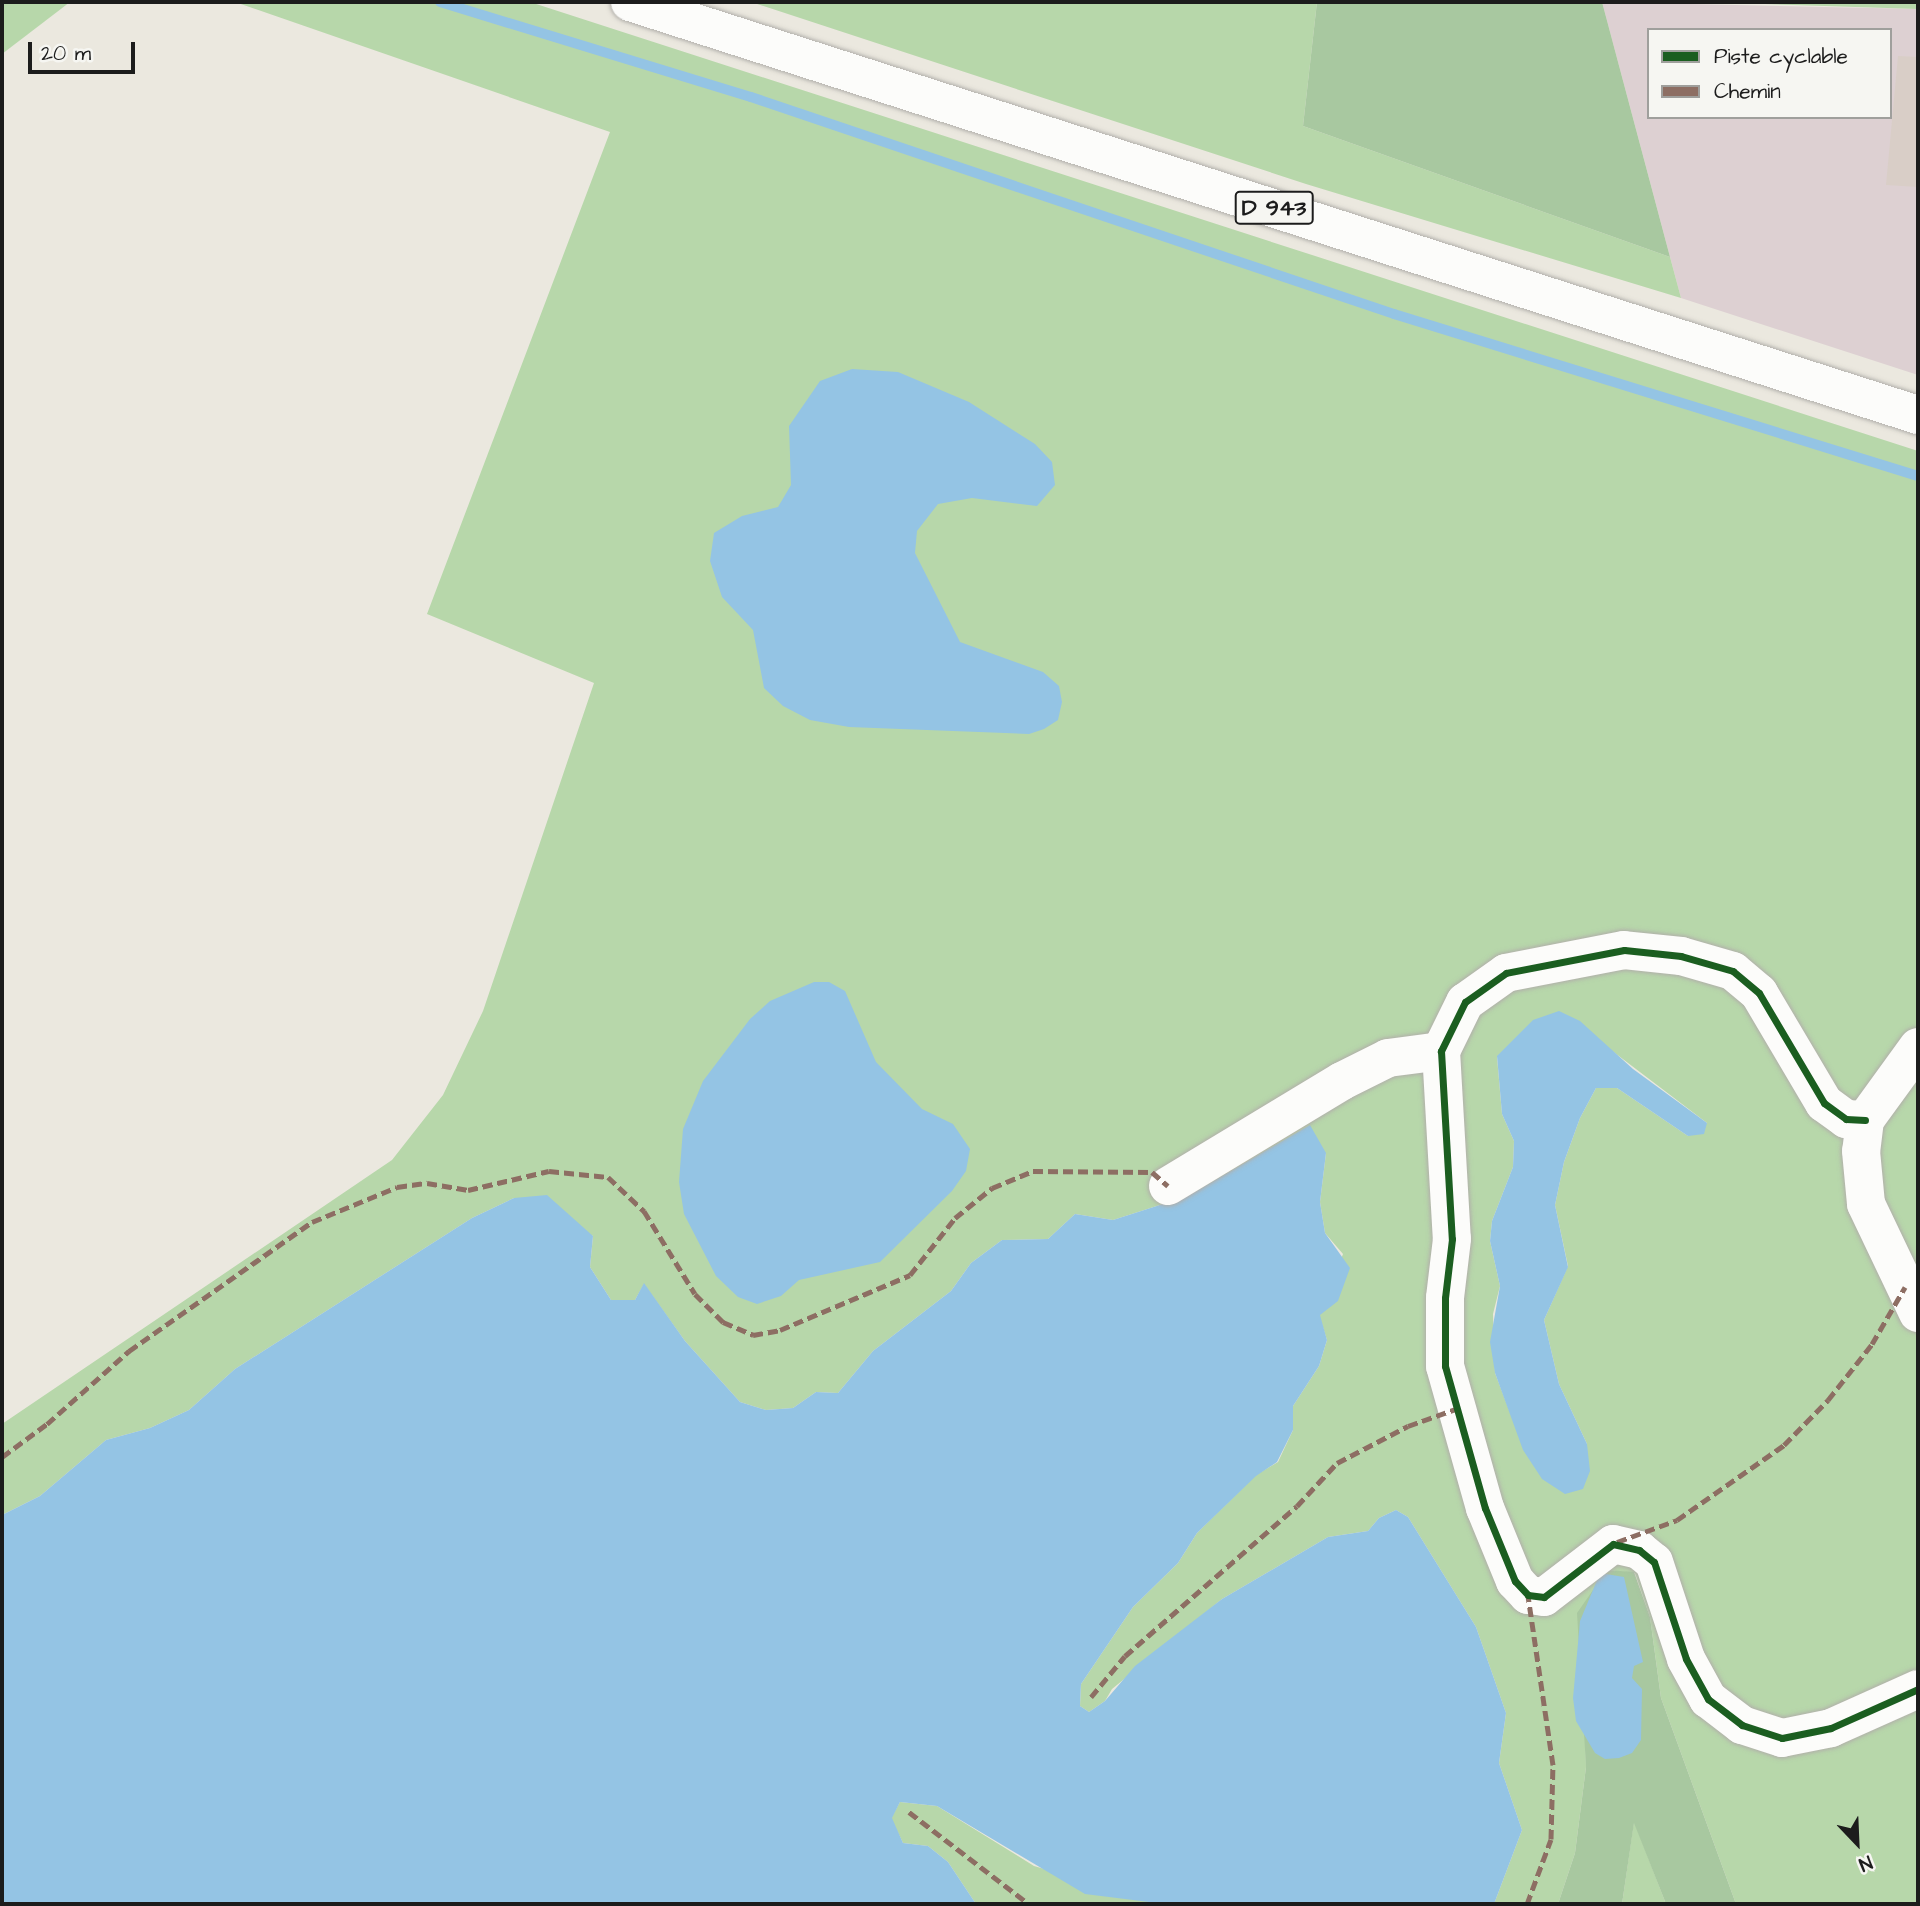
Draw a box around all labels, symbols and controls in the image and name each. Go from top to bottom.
scale bar [32,28,138,72]
legend [1647,28,1892,119]
text: 20 m [41,39,91,68]
text: Piste cyclable [1714,42,1848,71]
text: Chemin [1714,77,1781,106]
road number: D 943 [1234,188,1314,228]
north arrow [1822,1808,1892,1878]
text: N [1855,1848,1876,1878]

